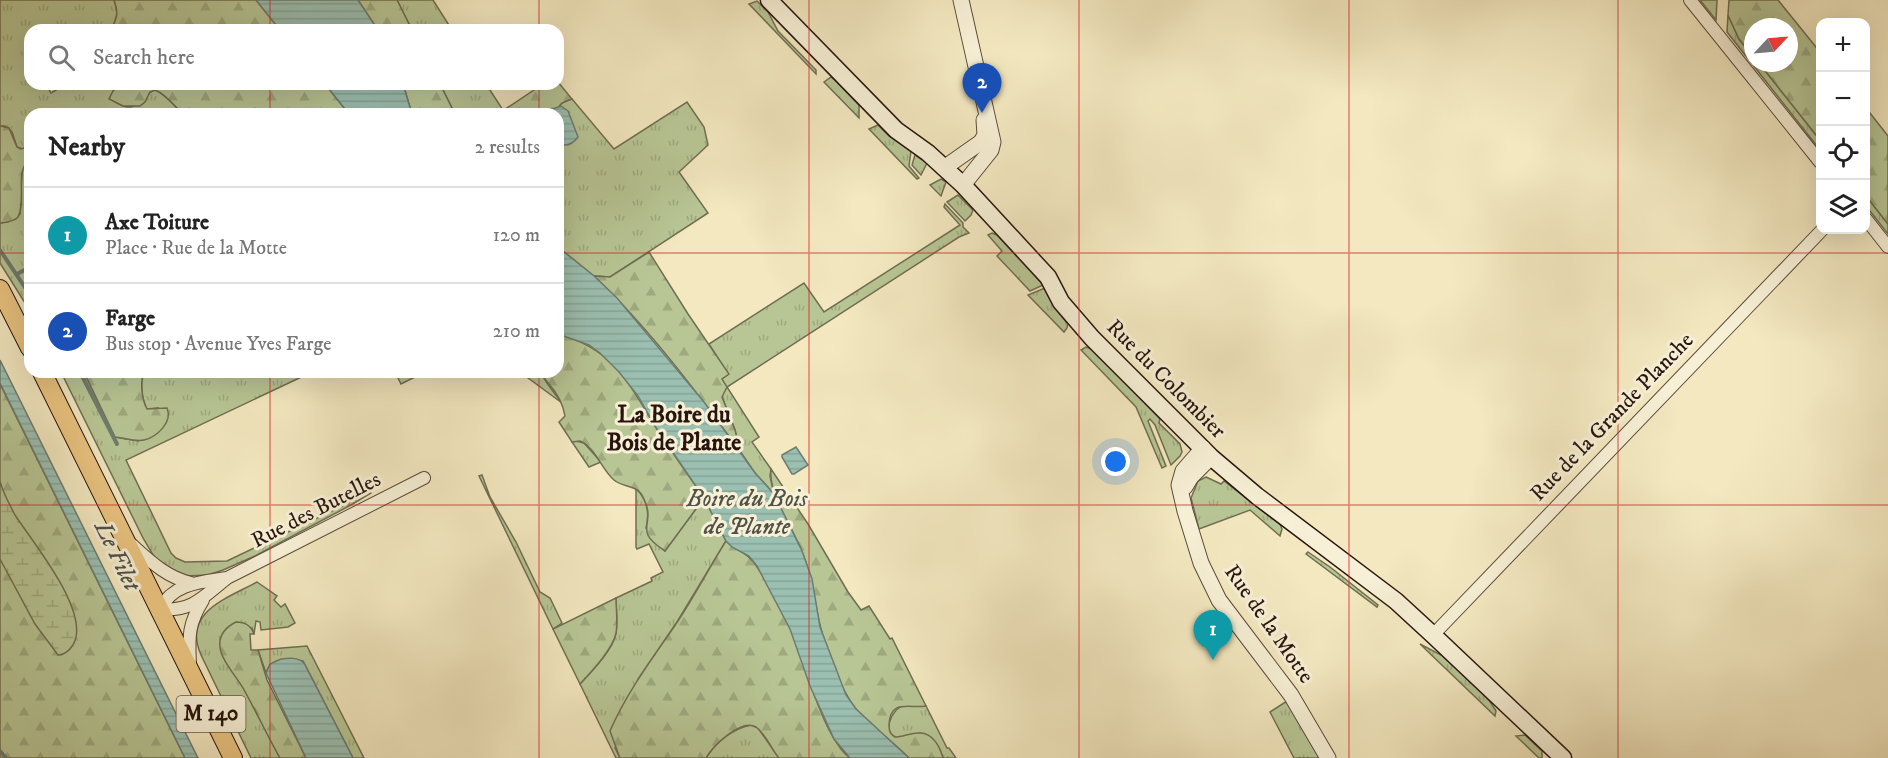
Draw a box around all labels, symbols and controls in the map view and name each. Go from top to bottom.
north arrow [1744,18,1798,72]
map controls [1816,18,1870,234]
button: + [1816,18,1870,72]
search box [24,24,564,90]
icon: search [45,41,78,74]
text: Search here [93,44,195,71]
pin: 2 [962,63,1002,113]
button: − [1816,72,1870,126]
button: locate [1816,126,1870,180]
text: Nearby [48,131,125,164]
text: 2 results [475,135,540,160]
button: layers [1816,180,1870,234]
text: Axe Toiture [105,209,209,236]
text: 1 [64,223,71,248]
text: 120 m [493,223,540,248]
text: Place · Rue de la Motte [105,236,287,261]
text: Farge [105,305,155,332]
street label: Rue du Colombier [1101,314,1232,445]
text: 2 [63,319,72,344]
text: 210 m [493,319,540,344]
street label: Rue de la Grande Planche [1525,327,1699,507]
text: Bus stop · Avenue Yves Farge [105,332,331,357]
district label: La Boire du Bois de Plante [607,400,741,458]
your location [1101,447,1130,476]
street label: Rue des Butelles [247,466,385,554]
water label: Boire du Bois de Plante [686,484,808,542]
water label: Le Filet [86,515,147,597]
street label: Rue de la Motte [1218,560,1320,688]
pin: 1 [1194,610,1232,660]
road number: M 140 [176,696,246,732]

